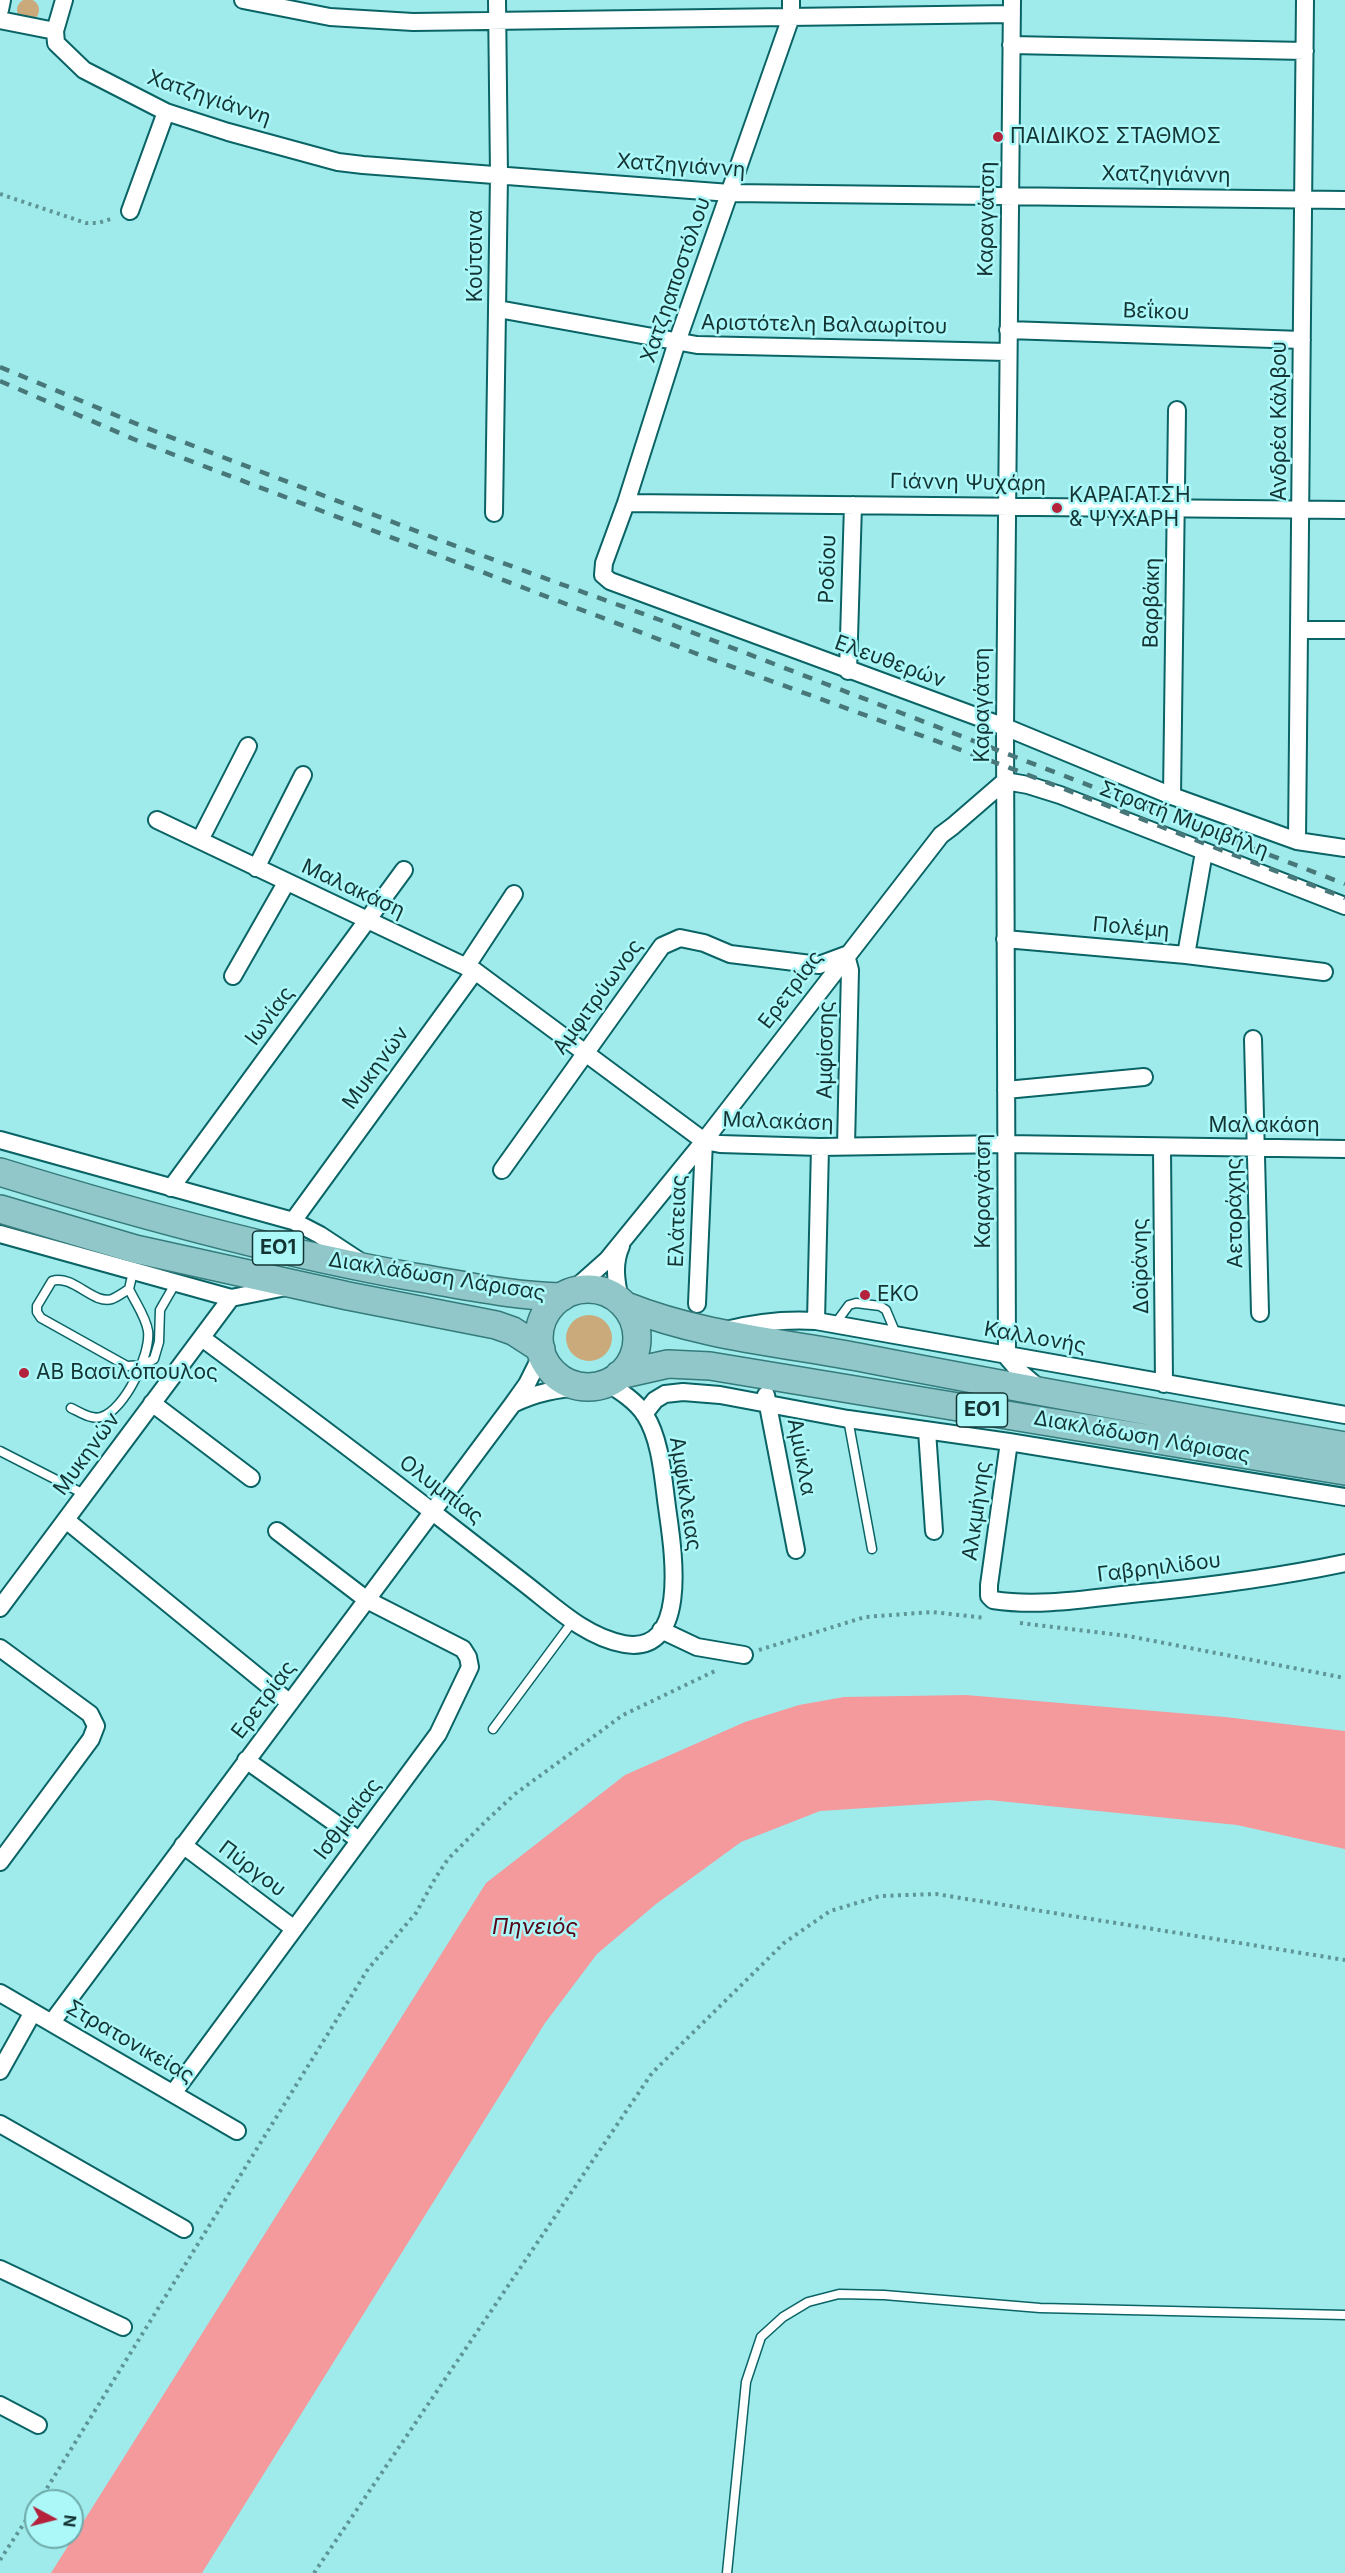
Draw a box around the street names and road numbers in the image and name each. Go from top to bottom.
street label: Χατζηγιάννη [144,65,274,131]
street label: Χατζηγιάννη [616,149,746,183]
street label: Καραγάτση [973,161,1001,277]
street label: Χατζηγιάννη [1101,161,1231,189]
street label: Χατζηαποστόλου [636,194,716,366]
street label: Κούτσινα [463,210,489,302]
street label: Βεΐκου [1122,298,1190,326]
street label: Αριστότελη Βαλαωρίτου [701,310,947,340]
street label: Ανδρέα Κάλβου [1267,341,1293,501]
street label: Γιάννη Ψυχάρη [890,469,1046,497]
street label: Ροδίου [814,534,842,604]
street label: Βαρβάκη [1139,558,1165,648]
street label: Ελευθερών [831,630,949,694]
street label: Καραγάτση [970,647,996,763]
street label: Στρατή Μυριβήλη [1096,776,1272,864]
street label: Μαλακάση [297,854,409,924]
street label: Πολέμη [1092,912,1170,944]
street label: Αμφιτρύωνος [548,934,648,1060]
street label: Ερετρίας [753,946,829,1034]
street label: Ιωνίας [240,982,300,1050]
street label: Αμφίσσης [813,1001,839,1099]
street label: Μυκηνών [337,1022,415,1114]
street label: Μαλακάση [722,1107,834,1137]
street label: Μαλακάση [1208,1113,1320,1139]
street label: Καραγάτση [971,1133,997,1249]
street label: Αετοράχης [1221,1157,1249,1269]
street label: Ελάτειας [664,1174,692,1268]
street label: Δοϊράνης [1128,1218,1154,1314]
road number: ΕΟ1 [252,1231,304,1265]
street label: Διακλάδωση Λάρισας [327,1247,547,1307]
street label: Καλλoνής [982,1317,1088,1359]
road number: ΕΟ1 [956,1393,1008,1427]
street label: Διακλάδωση Λάρισας [1032,1406,1252,1468]
street label: Μυκηνών [48,1408,126,1500]
street label: Αμύκλα [781,1416,821,1498]
street label: Αμφίκλειας [664,1435,706,1553]
street label: Ολυμπίας [394,1450,488,1530]
street label: Αλκμήνης [958,1460,996,1562]
street label: Γαβρηιλίδου [1096,1548,1222,1588]
street label: Ερετρίας [226,1656,302,1744]
street label: Ισθμιαίας [309,1773,387,1865]
street label: Πύργου [213,1836,291,1902]
street label: Στρατονικείας [61,1995,199,2089]

